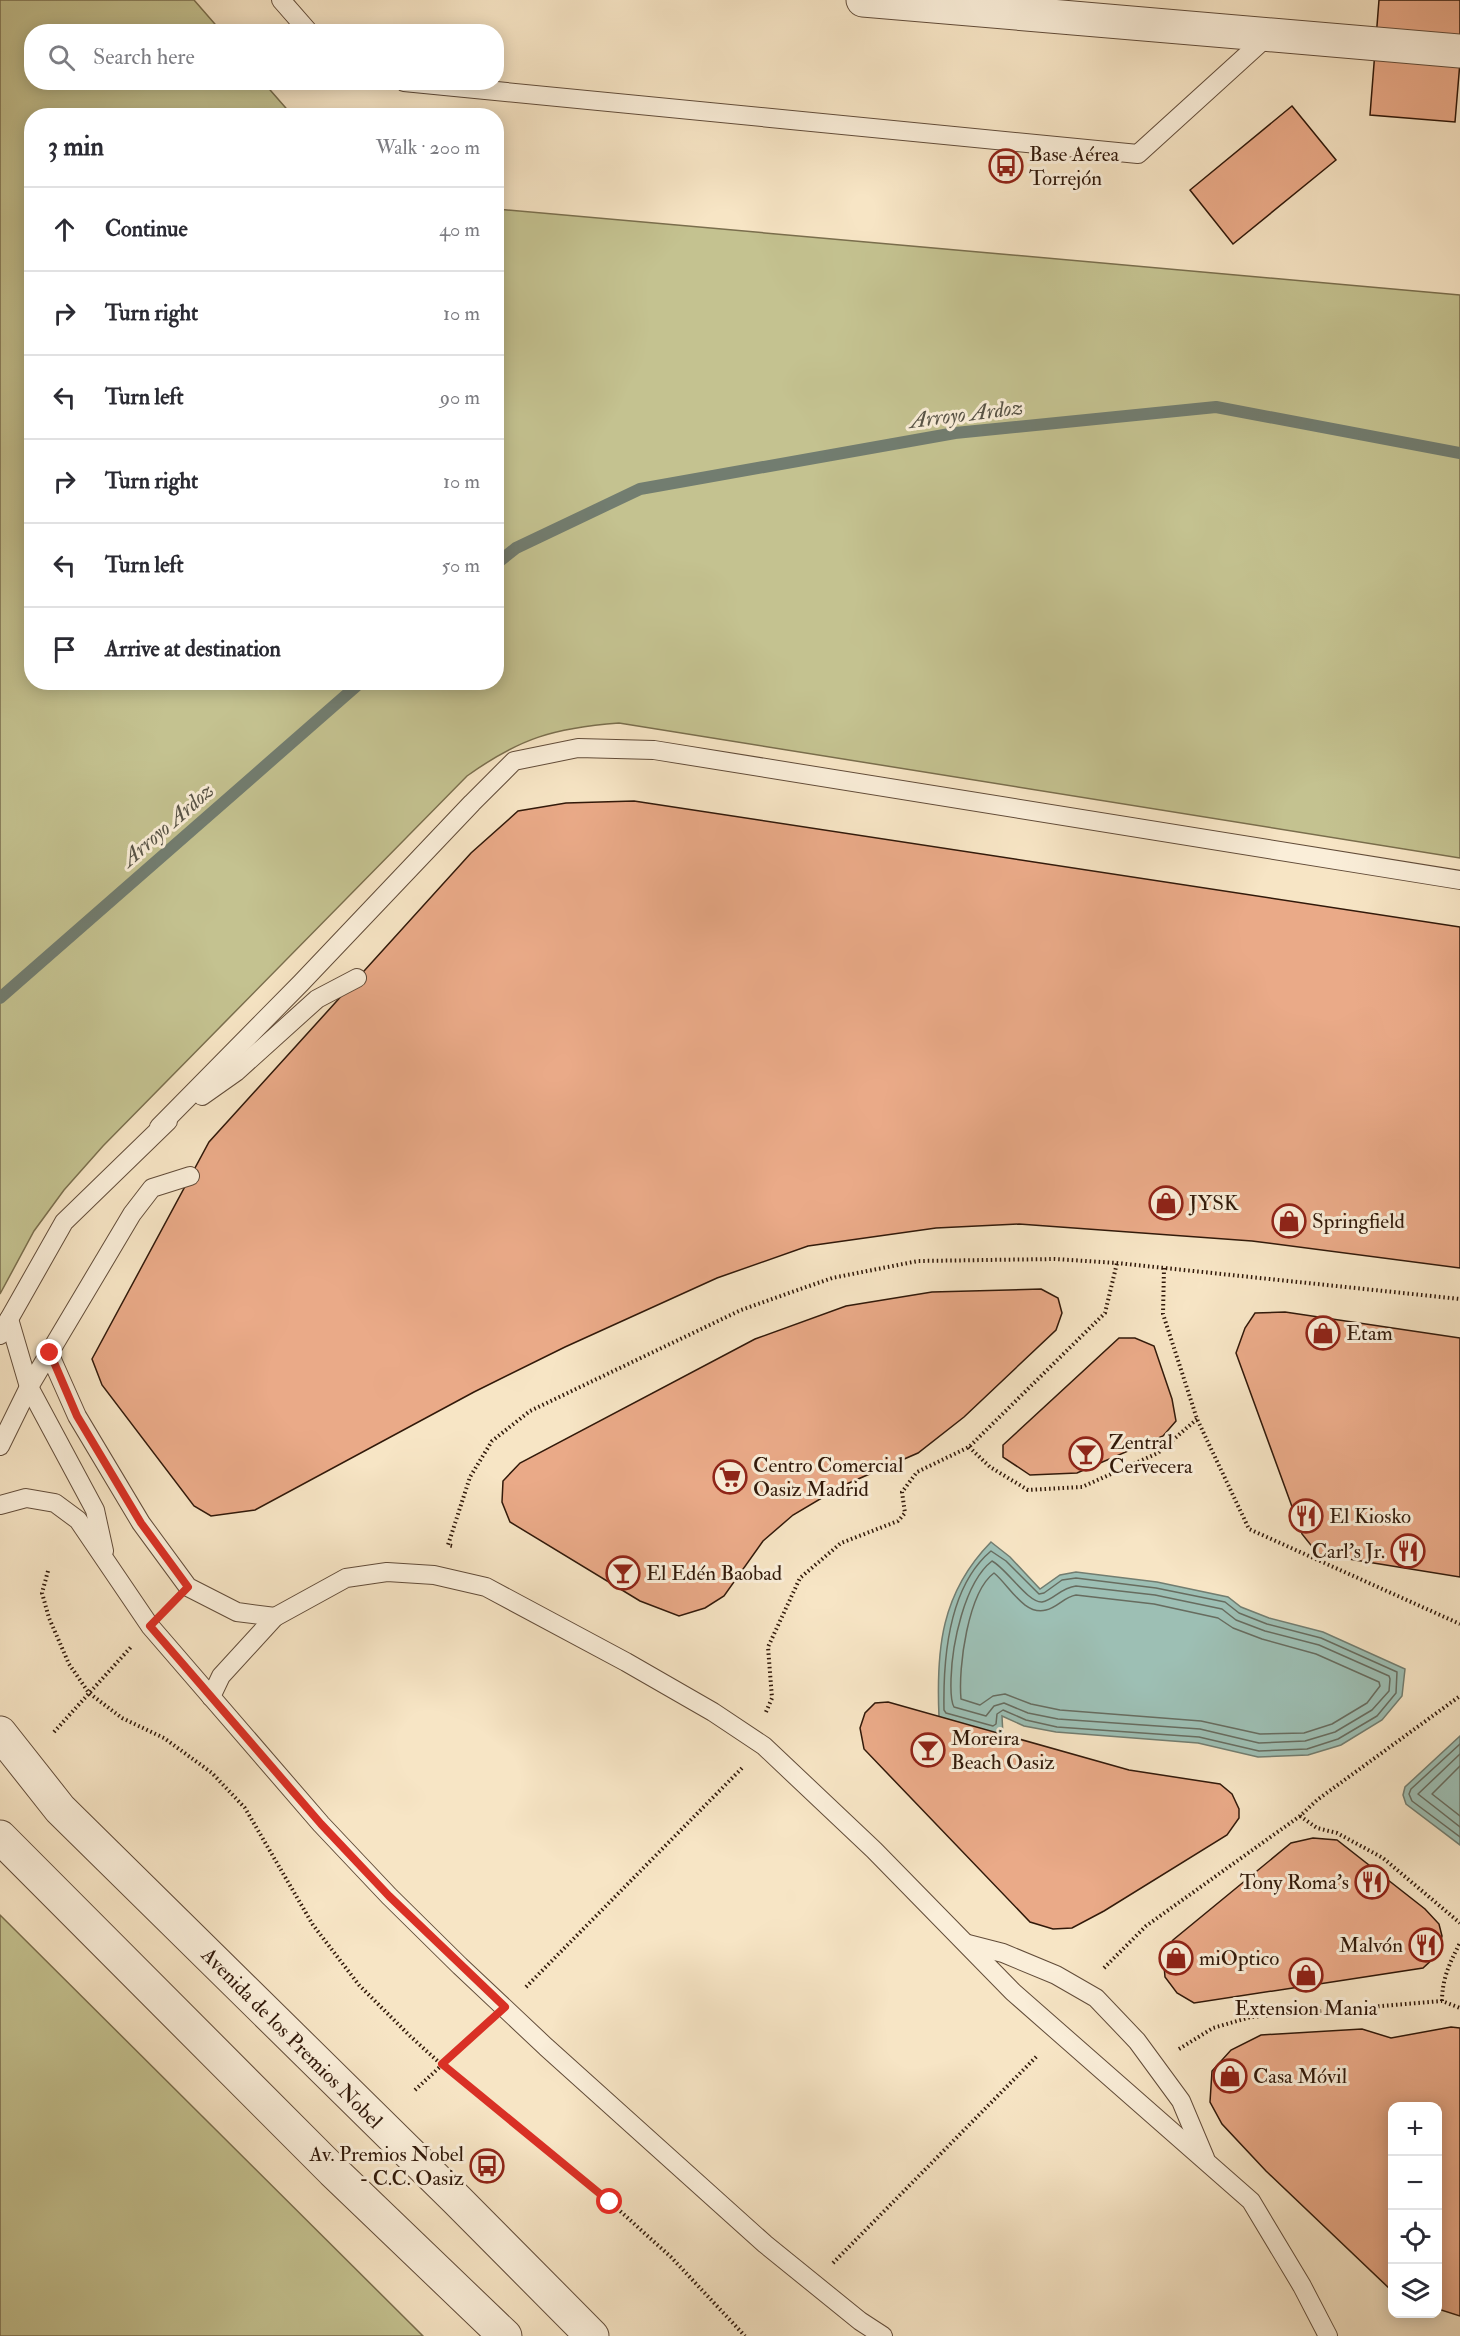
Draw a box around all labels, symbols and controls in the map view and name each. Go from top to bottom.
search box [24,24,504,90]
icon: search [45,41,78,74]
text: Search here [93,43,195,71]
text: 3 min [48,131,104,163]
text: Walk · 200 m [376,135,480,160]
place label: Base Aérea Torrejón [1029,141,1119,192]
bus stop icon: Base Aérea Torrejón [988,148,1024,184]
icon: ahead [48,213,81,246]
text: Continue [105,215,188,243]
text: 40 m [439,217,480,242]
icon: right [48,297,81,330]
text: Turn right [105,299,198,327]
text: 10 m [443,301,480,326]
icon: left [48,381,81,414]
text: Turn left [105,383,184,411]
text: 90 m [440,385,480,410]
water label: Arroyo Ardoz [906,393,1024,435]
icon: right [48,465,81,498]
text: Turn right [105,467,198,495]
text: 10 m [443,469,480,494]
icon: left [48,549,81,582]
text: Turn left [105,551,184,579]
text: 50 m [441,553,480,578]
icon: arrive [48,633,81,666]
text: Arrive at destination [105,635,281,663]
water label: Arroyo Ardoz [114,777,220,874]
shop icon: JYSK [1148,1185,1184,1221]
place label: JYSK [1188,1190,1239,1217]
shop icon: Springfield [1271,1203,1307,1239]
place label: Springfield [1312,1208,1405,1235]
shop icon: Etam [1305,1315,1341,1351]
place label: Etam [1346,1320,1393,1347]
route end [36,1339,62,1365]
place label: Zentral Cervecera [1109,1429,1193,1480]
bar icon: Zentral Cervecera [1068,1436,1104,1472]
place label: Centro Comercial Oasiz Madrid [753,1452,904,1503]
supermarket icon: Centro Comercial Oasiz Madrid [712,1459,748,1495]
restaurant icon: El Kiosko [1288,1498,1324,1534]
place label: El Kiosko [1329,1503,1411,1530]
restaurant icon: Carl's Jr. [1390,1533,1426,1569]
place label: Carl's Jr. [1312,1538,1385,1565]
bar icon: El Edén Baobad [605,1555,641,1591]
place label: El Edén Baobad [646,1560,783,1587]
place label: Moreira Beach Oasiz [951,1725,1055,1776]
bar icon: Moreira Beach Oasiz [910,1732,946,1768]
restaurant icon: Tony Roma's [1354,1864,1390,1900]
place label: Tony Roma's [1240,1869,1349,1896]
restaurant icon: Malvón [1408,1927,1444,1963]
place label: Malvón [1339,1932,1403,1959]
shop icon: miOptico [1158,1940,1194,1976]
street label: Avenida de los Premios Nobel [195,1941,389,2135]
place label: miOptico [1199,1945,1279,1972]
shop icon: Extension Mania [1288,1957,1324,1993]
place label: Extension Mania [1235,1995,1378,2022]
shop icon: Casa Móvil [1212,2058,1248,2094]
place label: Casa Móvil [1253,2063,1348,2090]
map controls [1388,2102,1442,2318]
button: + [1388,2102,1442,2156]
place label: Av. Premios Nobel - C.C. Oasiz [308,2141,465,2192]
bus stop icon: Av. Premios Nobel - C.C. Oasiz [469,2148,505,2184]
button: − [1388,2156,1442,2210]
route start [596,2188,622,2214]
button: locate [1388,2210,1442,2264]
button: layers [1388,2264,1442,2318]

